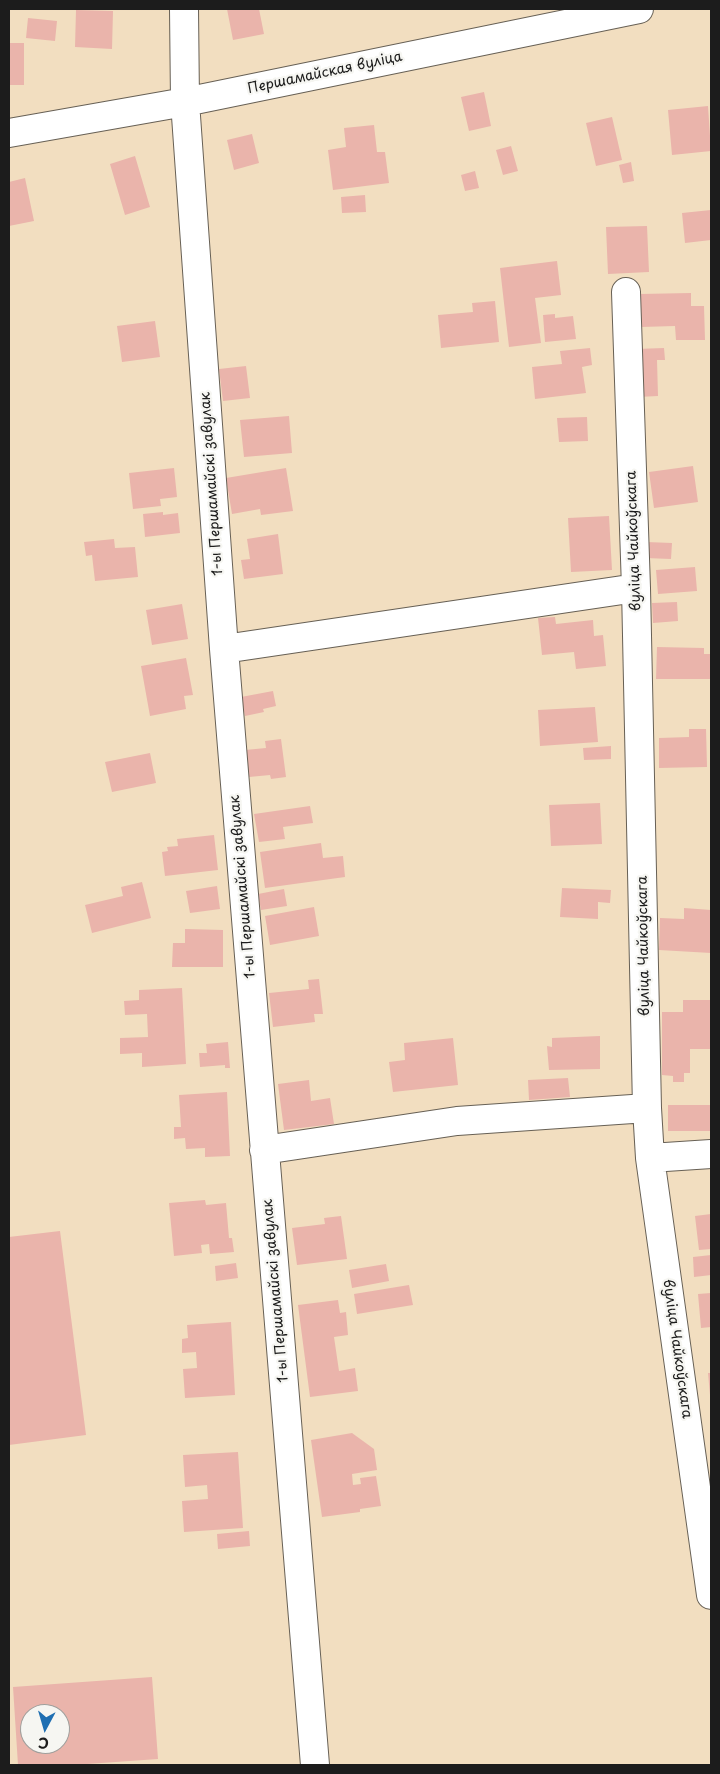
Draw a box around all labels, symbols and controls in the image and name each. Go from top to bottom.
street label: Першамайская вуліца [246,48,404,98]
street label: 1-ы Першамайскі завулак [197,392,227,576]
street label: вуліца Чайкоўскага [623,471,645,611]
street label: 1-ы Першамайскі завулак [227,795,259,979]
street label: вуліца Чайкоўскага [634,876,654,1016]
street label: 1-ы Першамайскі завулак [260,1199,292,1383]
street label: вуліца Чайкоўскага [659,1278,695,1420]
north arrow [20,1704,70,1754]
text: С [37,1732,50,1754]

